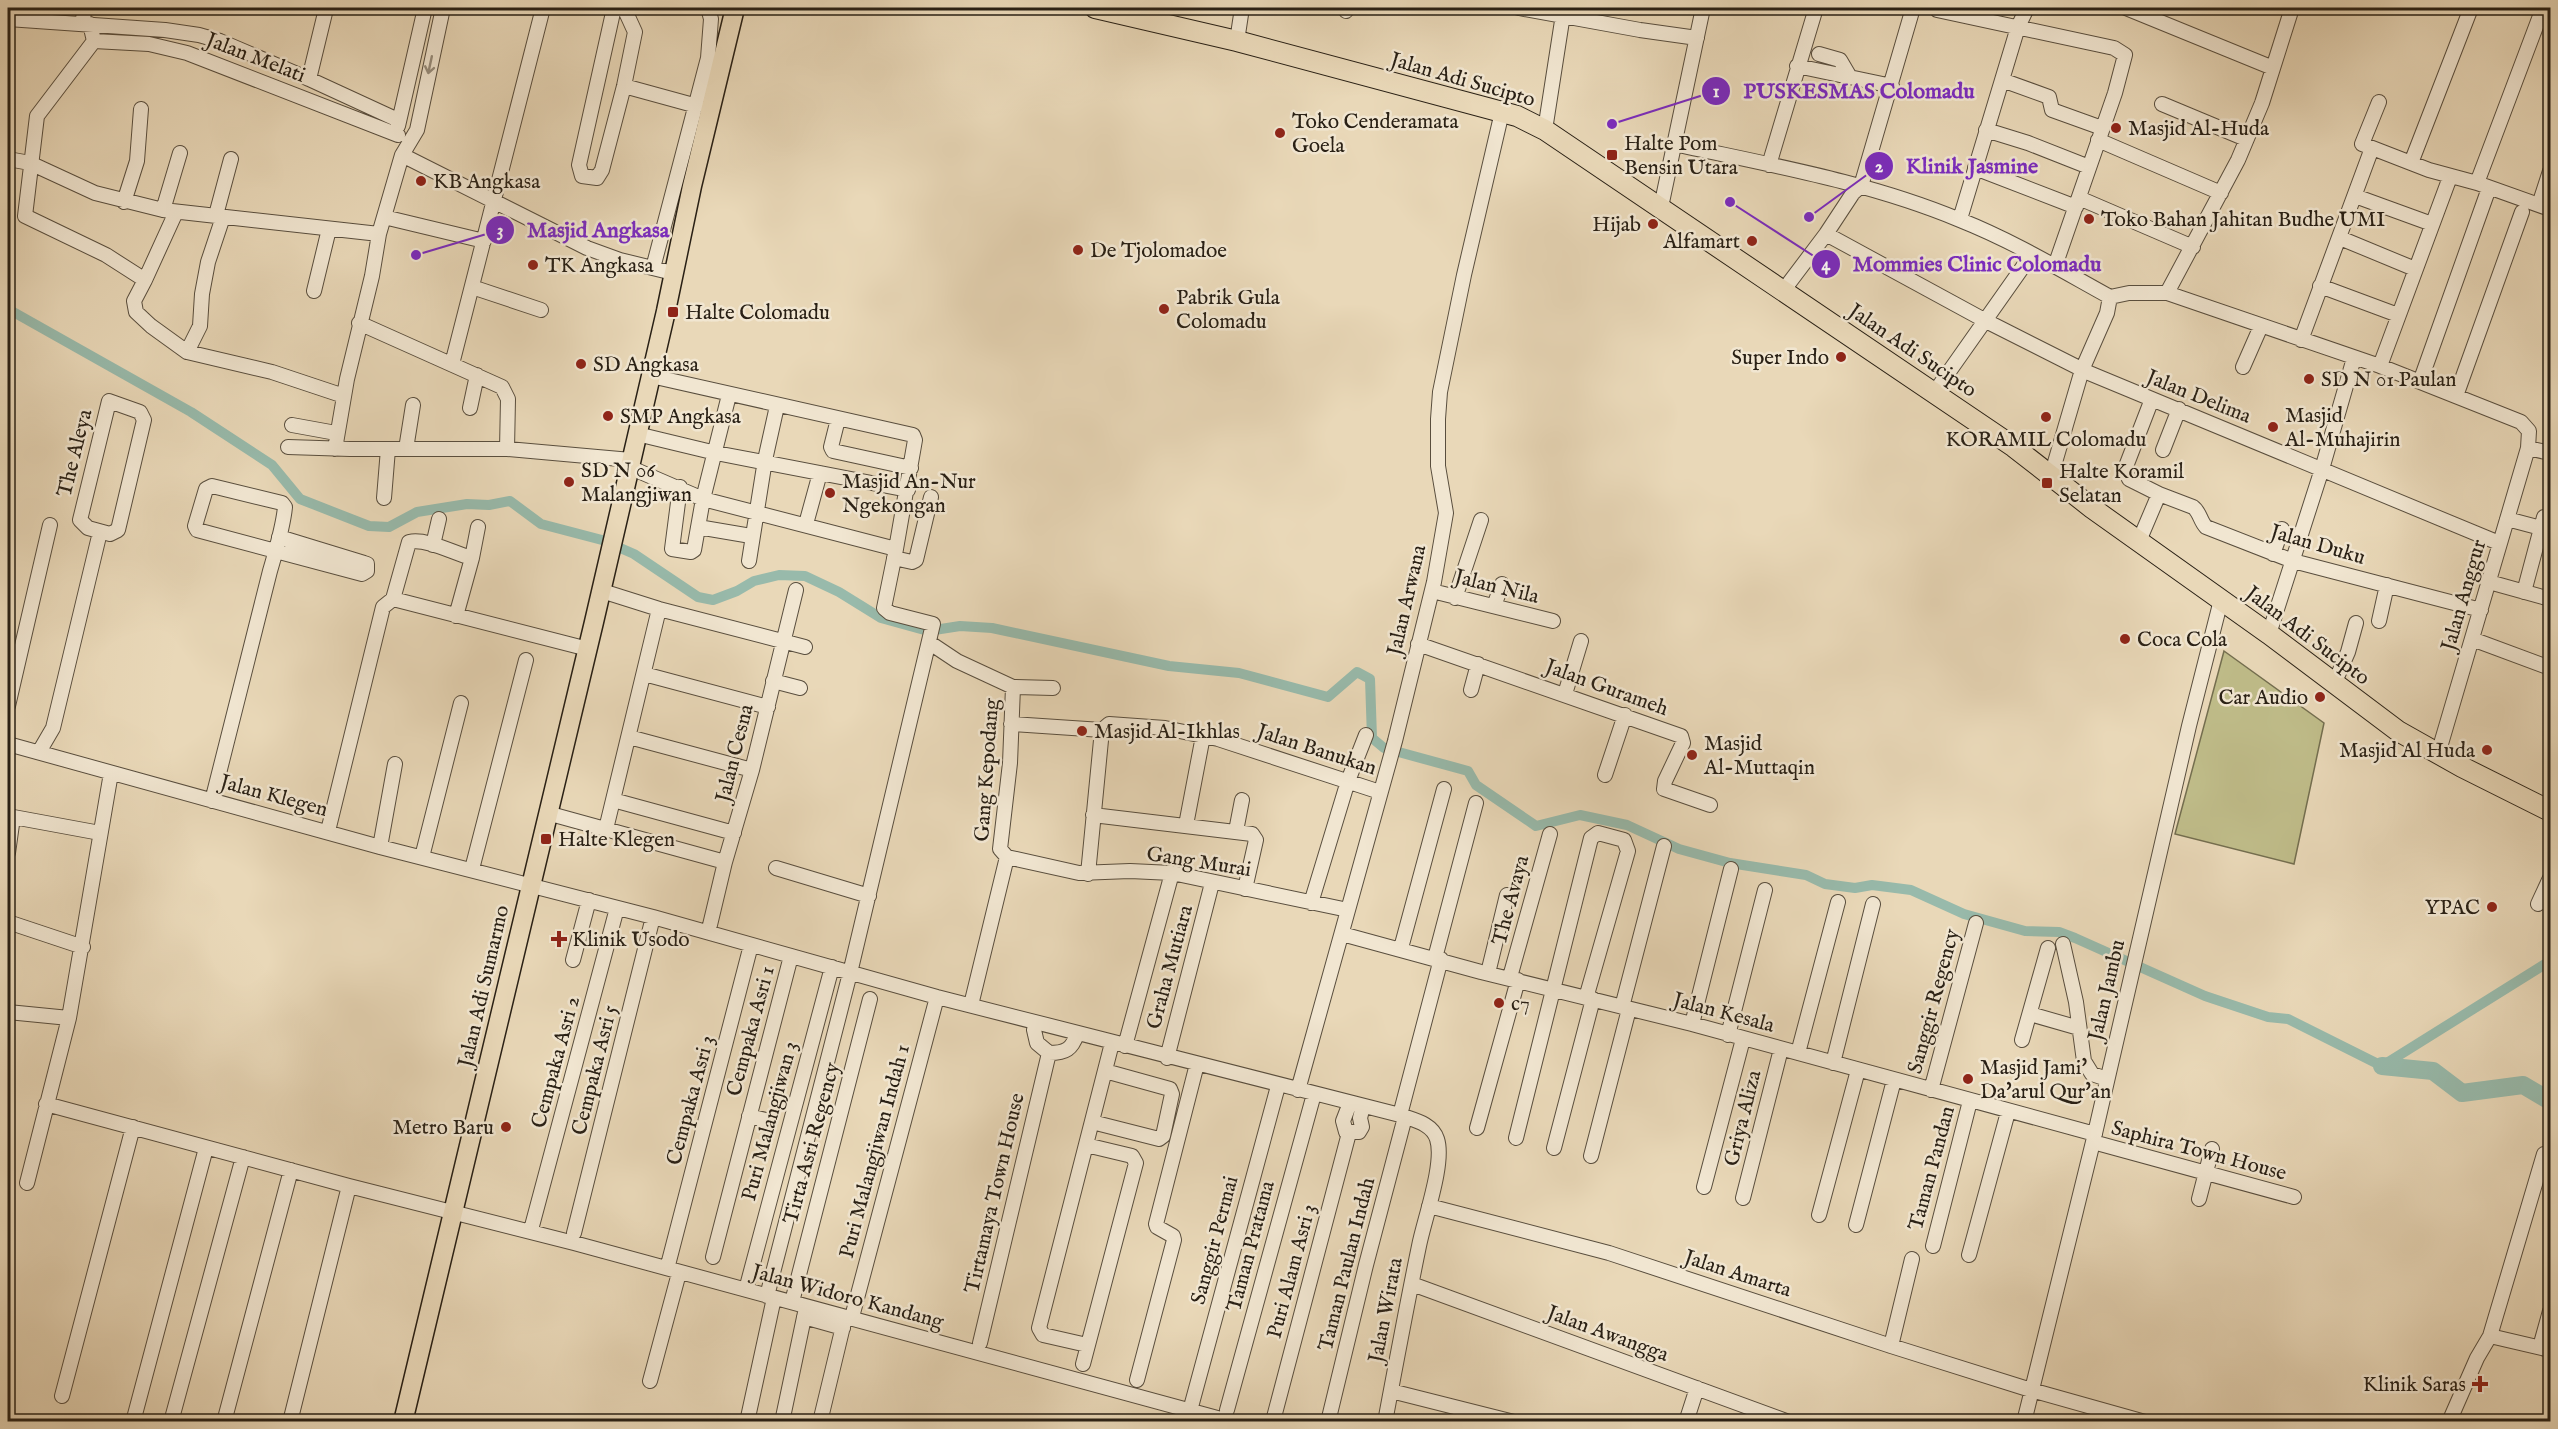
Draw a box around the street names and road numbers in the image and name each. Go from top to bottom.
street label: Jalan Melati [200,26,309,90]
street label: Jalan Adi Sucipto [1385,46,1538,114]
street label: Jalan Adi Sucipto [1841,297,1982,404]
street label: Jalan Delima [2140,363,2256,431]
street label: The Aleya [52,406,100,500]
street label: Jalan Duku [2265,518,2368,572]
street label: Jalan Anggur [2435,536,2493,656]
street label: Jalan Arwana [1381,541,1434,660]
street label: Jalan Nila [1450,563,1543,611]
street label: Jalan Adi Sucipto [2238,579,2375,692]
street label: Jalan Gurameh [1539,653,1672,723]
street label: Gang Kepodang [969,697,1006,843]
street label: Jalan Cesna [710,701,761,807]
street label: Jalan Banukan [1251,718,1380,782]
street label: Jalan Klegen [215,769,330,824]
street label: Gang Murai [1144,841,1253,884]
street label: The Avaya [1487,852,1537,948]
street label: Graha Mutiara [1141,901,1200,1032]
street label: Jalan Adi Sumarmo [452,903,516,1072]
street label: Sanggir Regency [1902,925,1967,1077]
street label: Jalan Jambu [2082,937,2132,1045]
street label: Cempaka Asri 1 [721,963,782,1099]
street label: Jalan Kesala [1668,986,1778,1040]
street label: Cempaka Asri 2 [526,993,587,1131]
street label: Cempaka Asri 5 [566,1002,625,1138]
street label: Cempaka Asri 3 [661,1032,722,1168]
street label: Puri Malangjiwan 3 [736,1039,805,1204]
street label: Puri Malangjiwan Indah 1 [834,1041,917,1261]
street label: Tirta Asri Regency [778,1059,847,1227]
street label: Griya Aliza [1718,1067,1769,1169]
street label: Tirtamaya Town House [959,1090,1032,1296]
street label: Taman Pandan [1903,1103,1962,1234]
street label: Saphira Town House [2108,1115,2289,1188]
street label: Sanggir Permai [1185,1173,1246,1308]
street label: Taman Paulan Indah [1313,1175,1382,1354]
street label: Taman Pratama [1221,1177,1282,1315]
street label: Puri Alam Asri 3 [1262,1201,1323,1342]
street label: Jalan Amarta [1679,1244,1795,1305]
street label: Jalan Wirata [1363,1255,1410,1367]
street label: Jalan Widoro Kandang [747,1258,947,1336]
street label: Jalan Awangga [1541,1299,1673,1369]

